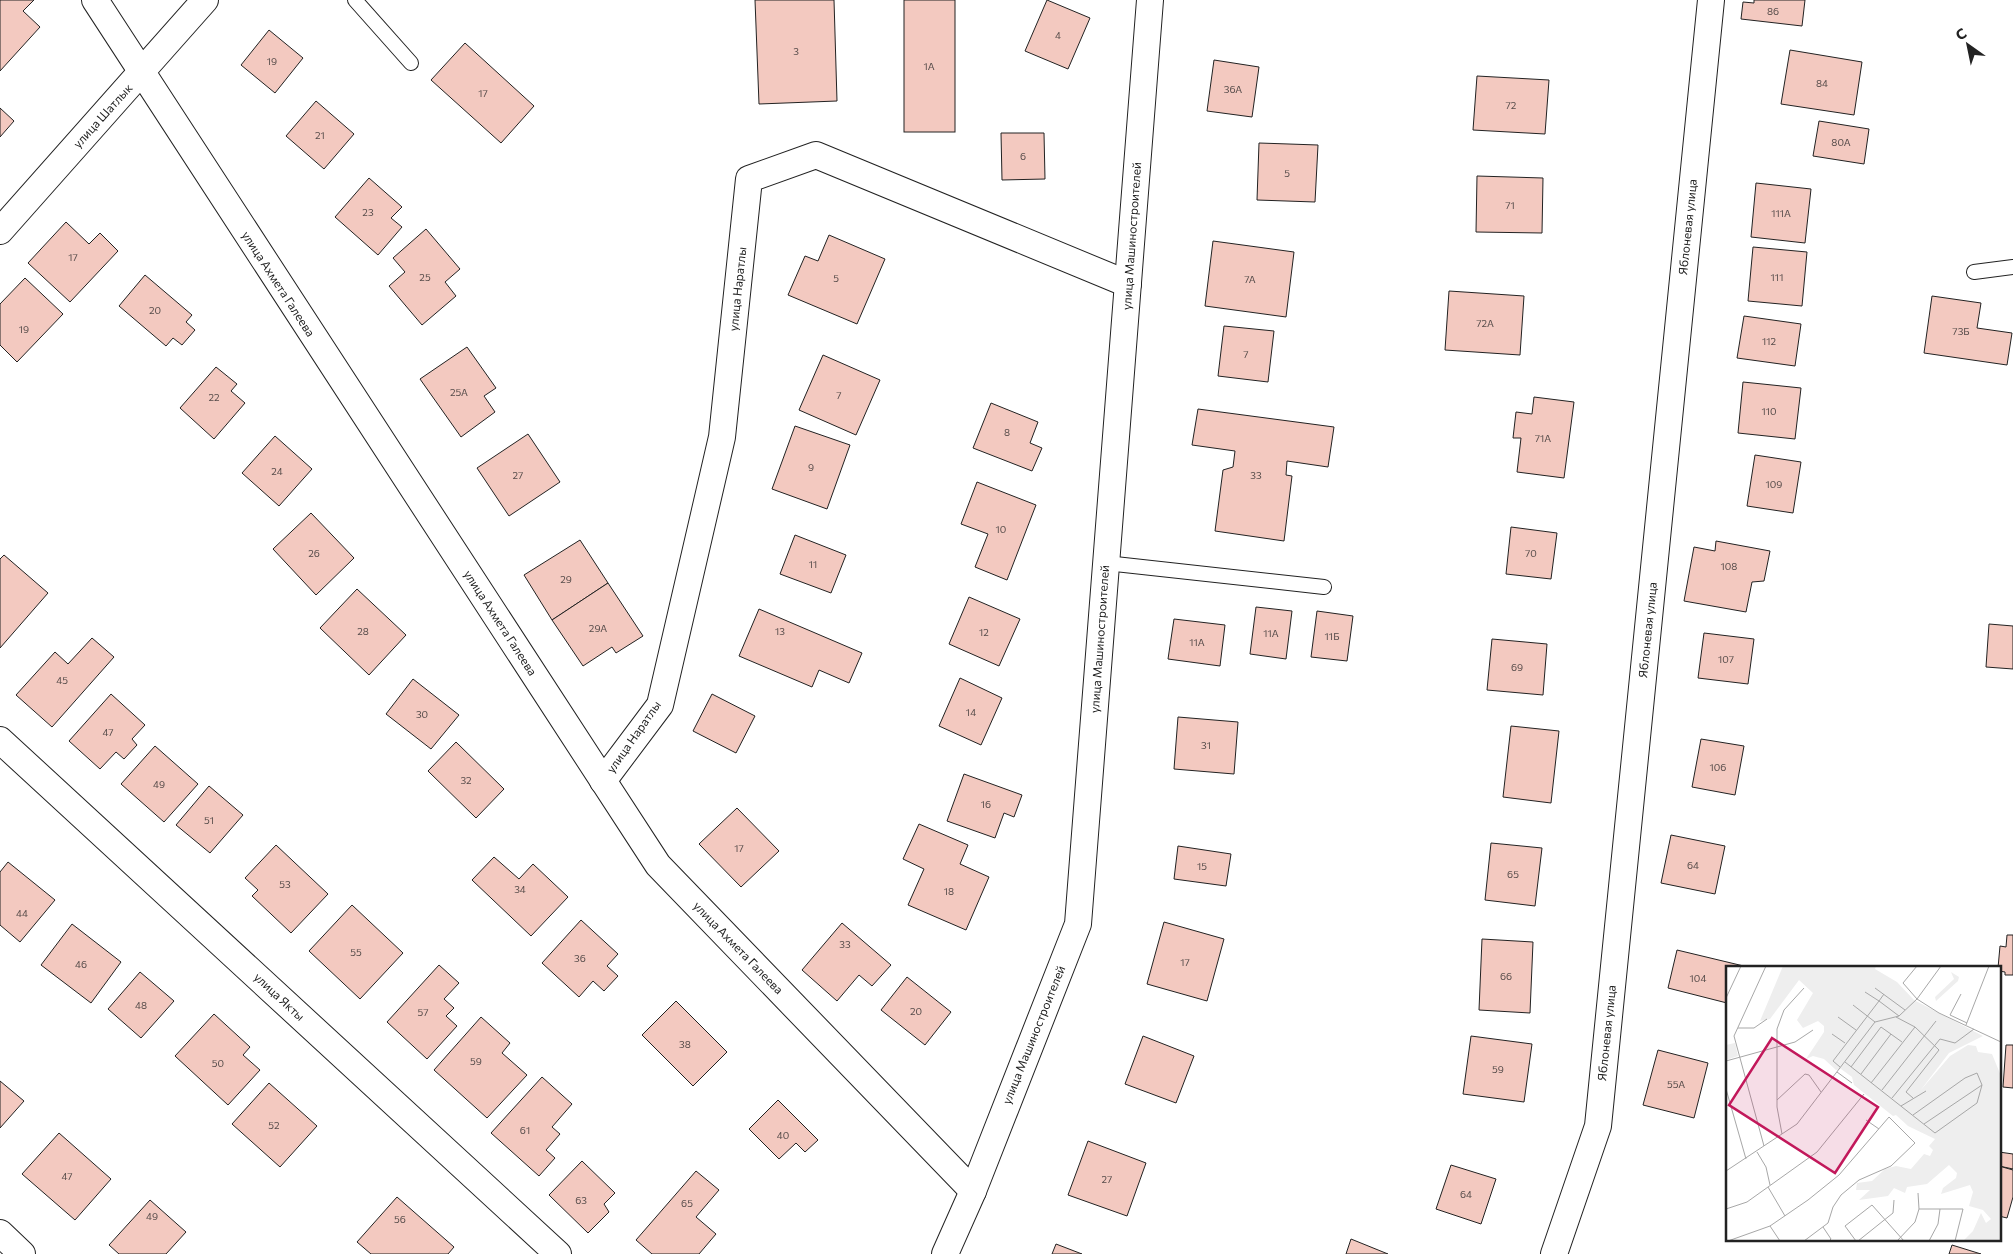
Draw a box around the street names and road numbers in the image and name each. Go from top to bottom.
street label: улица Шатлык [70,80,135,150]
street label: улица Машиностроителей [1119,161,1143,310]
street label: Яблоневая улица [1675,178,1699,276]
street label: улица Ахмета Галеева [239,228,318,339]
street label: улица Наратлы [726,246,748,332]
street label: улица Машиностроителей [1087,564,1111,713]
street label: улица Ахмета Галеева [461,567,540,678]
street label: Яблоневая улица [1635,581,1659,679]
street label: улица Наратлы [603,698,663,775]
street label: улица Ахмета Галеева [691,898,786,996]
street label: улица Машиностроителей [999,963,1067,1106]
street label: улица Якты [252,969,308,1023]
street label: Яблоневая улица [1594,984,1618,1082]

